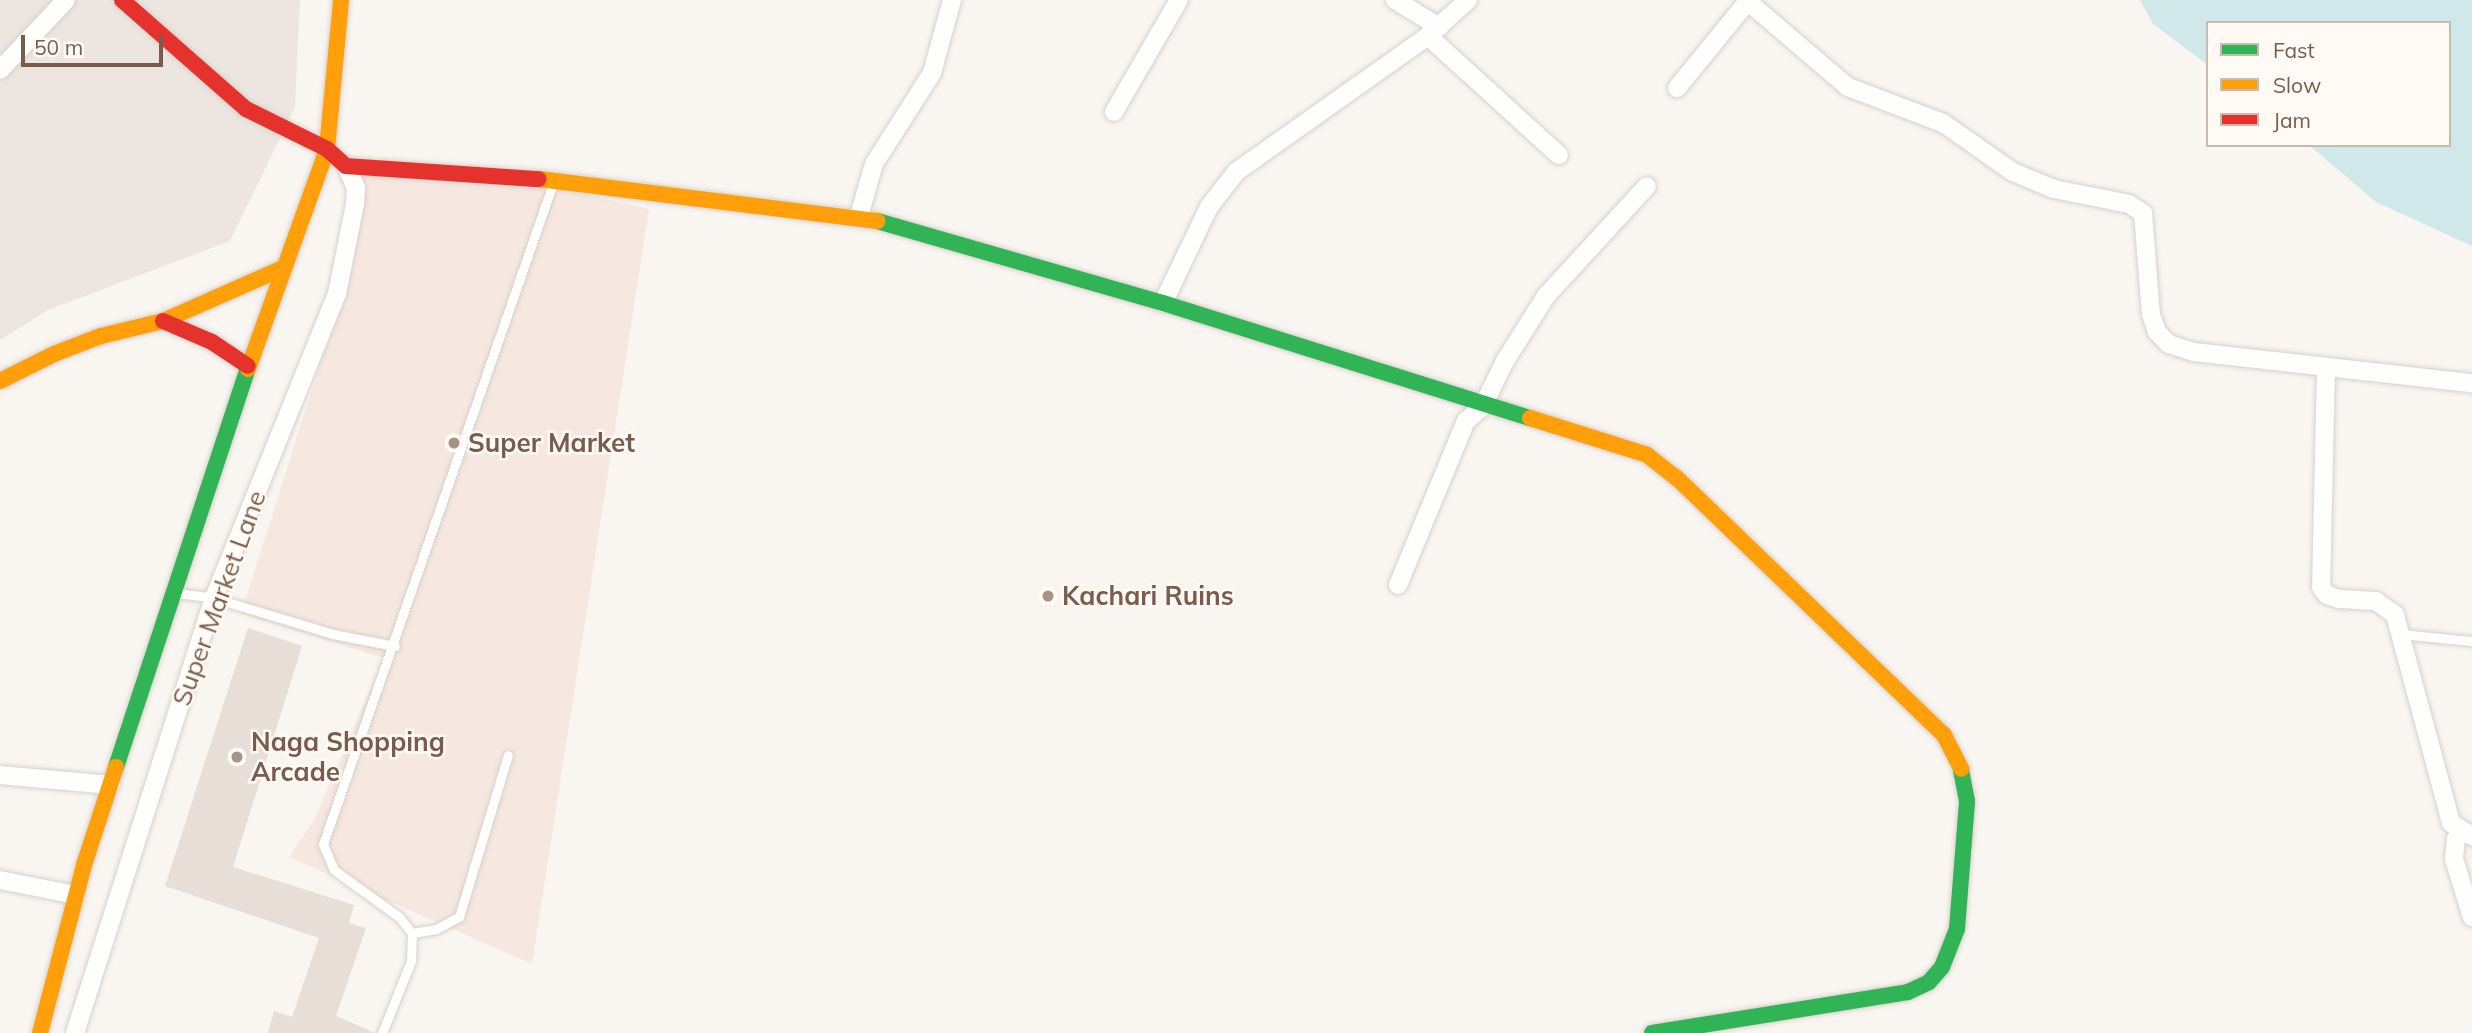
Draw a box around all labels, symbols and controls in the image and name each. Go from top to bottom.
scale bar [24,21,166,65]
legend [2206,21,2451,147]
text: 50 m [34,34,83,60]
text: Fast [2273,37,2315,63]
text: Slow [2273,72,2321,98]
text: Jam [2273,107,2311,133]
place label: Super Market [468,427,635,459]
marker: Super Market [446,435,462,451]
street label: Super Market Lane [166,486,272,710]
place label: Kachari Ruins [1062,580,1234,612]
marker: Kachari Ruins [1040,588,1056,604]
place label: Naga Shopping Arcade [251,726,445,788]
marker: Naga Shopping Arcade [229,749,245,765]

